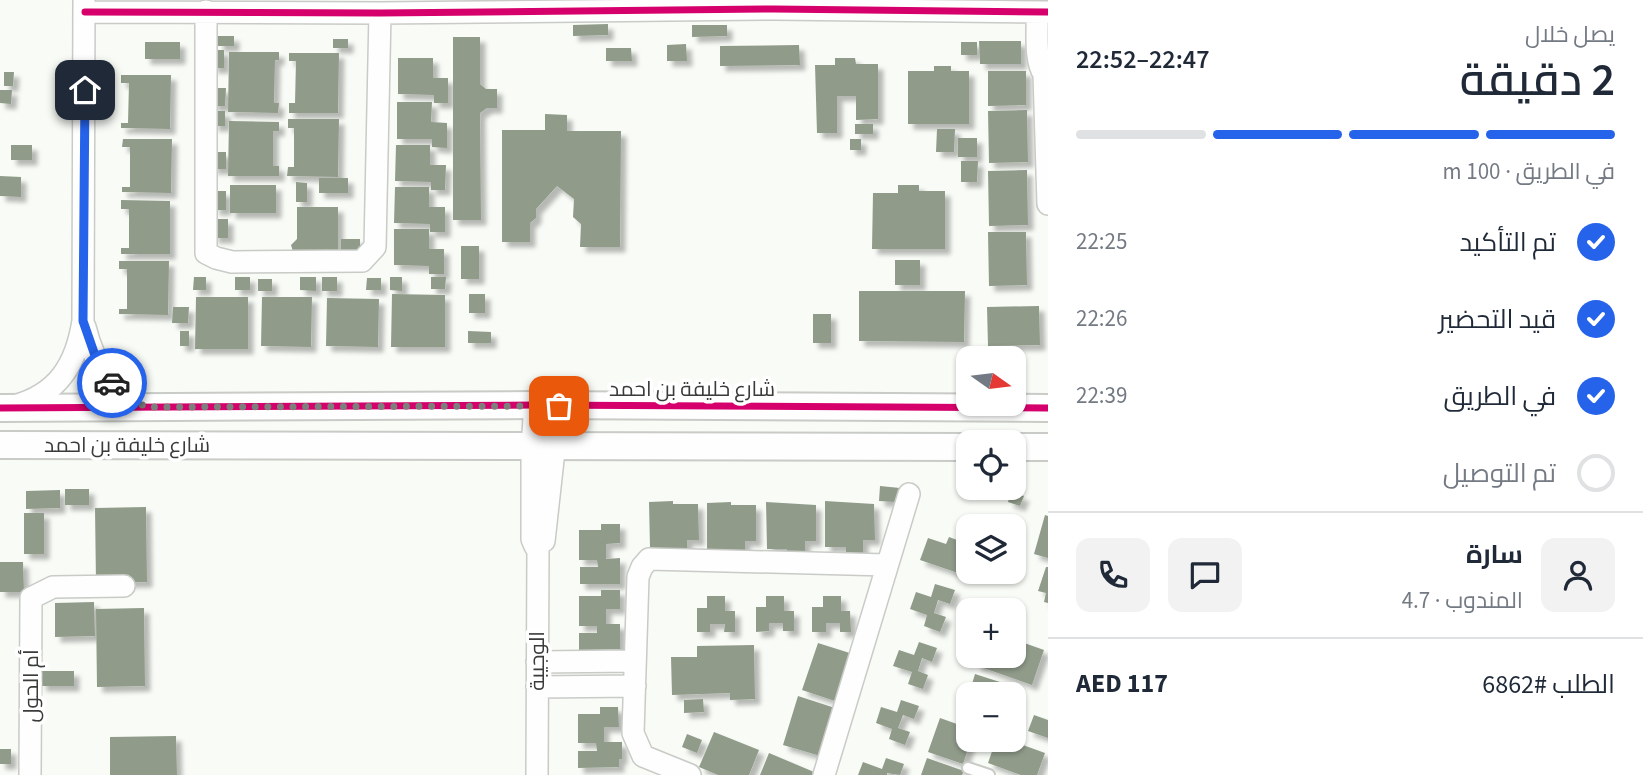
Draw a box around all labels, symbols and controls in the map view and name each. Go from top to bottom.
text: يصل خلال [1525,18,1615,51]
text: 22:47–22:52 [1076,41,1210,78]
text: 2 دقيقة [1460,48,1615,113]
pin [55,60,115,120]
icon: home [66,71,104,109]
text: في الطريق · 100 m [1443,155,1615,188]
icon: check [1577,223,1615,261]
text: تم التأكيد [1459,224,1556,261]
text: 22:25 [1076,225,1127,258]
icon: check [1577,300,1615,338]
text: قيد التحضير [1438,301,1556,338]
text: 22:26 [1076,302,1127,335]
north arrow [956,346,1026,416]
map controls [956,346,1026,752]
courier [77,348,147,418]
icon: car [93,364,131,402]
street label: شارع خليفة بن احمد [609,374,775,404]
pin [529,376,589,436]
icon: check [1577,377,1615,415]
text: في الطريق [1443,378,1556,415]
text: 22:39 [1076,379,1127,412]
icon: bag [540,387,578,425]
street label: شارع خليفة بن احمد [44,430,210,460]
button: locate [956,430,1026,500]
text: تم التوصيل [1443,455,1556,492]
button: layers [956,514,1026,584]
text: سارة [1466,536,1523,573]
button: phone [1076,538,1150,612]
button: chat [1168,538,1242,612]
button: person [1541,538,1615,612]
text: المندوب · 4.7 [1402,584,1523,617]
button: + [956,598,1026,668]
street label: الوجيبة [522,631,552,691]
street label: أم الحول [16,649,46,723]
text: AED 117 [1076,665,1168,702]
text: الطلب #6862 [1482,666,1615,703]
button: − [956,682,1026,752]

